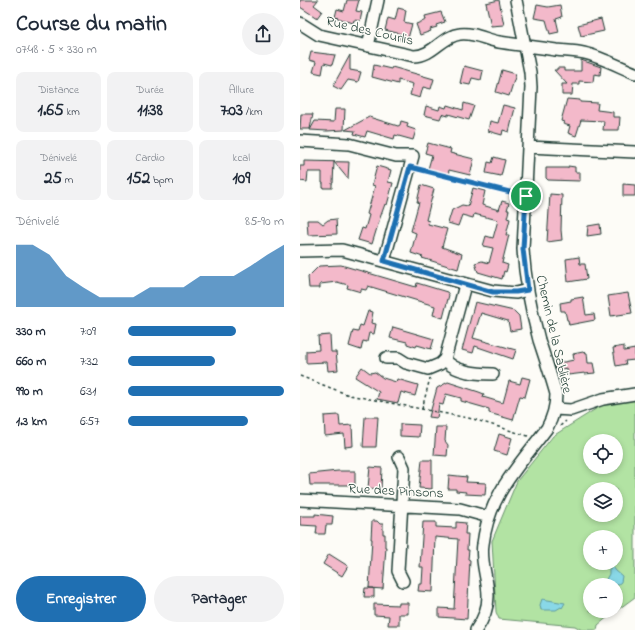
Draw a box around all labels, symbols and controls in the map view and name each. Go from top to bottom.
text: Course du matin [16,9,167,41]
street label: Rue des Courlis [324,11,416,52]
button: share [242,13,284,55]
text: 07:48 · 5 × 330 m [16,40,97,59]
text: Distance [38,82,79,98]
text: Durée [136,82,164,98]
text: Allure [229,82,254,98]
text: 1.65 [38,98,64,123]
text: 11:38 [137,98,163,123]
text: 7:03 [220,98,243,123]
text: km [64,104,80,120]
text: /km [243,104,263,120]
text: Dénivelé [40,150,77,166]
text: Cardio [135,150,165,166]
text: kcal [233,150,250,166]
text: 25 [44,166,62,191]
text: 152 [127,166,150,191]
text: 109 [232,166,250,191]
text: m [62,172,73,188]
text: bpm [150,172,173,188]
pin [509,179,543,213]
icon: arrive [515,185,537,207]
text: Dénivelé [16,212,59,231]
text: 85–90 m [245,212,284,231]
street label: Chemin de la Sablière [530,273,578,396]
text: 330 m [16,322,46,341]
text: 7:09 [80,322,96,341]
text: 660 m [16,352,46,371]
text: 7:32 [80,352,98,371]
text: 990 m [16,382,43,401]
text: 6:31 [80,382,96,401]
text: 1.3 km [16,412,47,431]
text: 6:57 [80,412,100,431]
map controls [583,434,623,618]
button: locate [583,434,623,474]
street label: Rue des Pinsons [348,479,444,504]
button: layers [583,482,623,522]
button: + [583,530,623,570]
button: Enregistrer [16,576,146,622]
button: Partager [154,576,284,622]
button: − [583,578,623,618]

